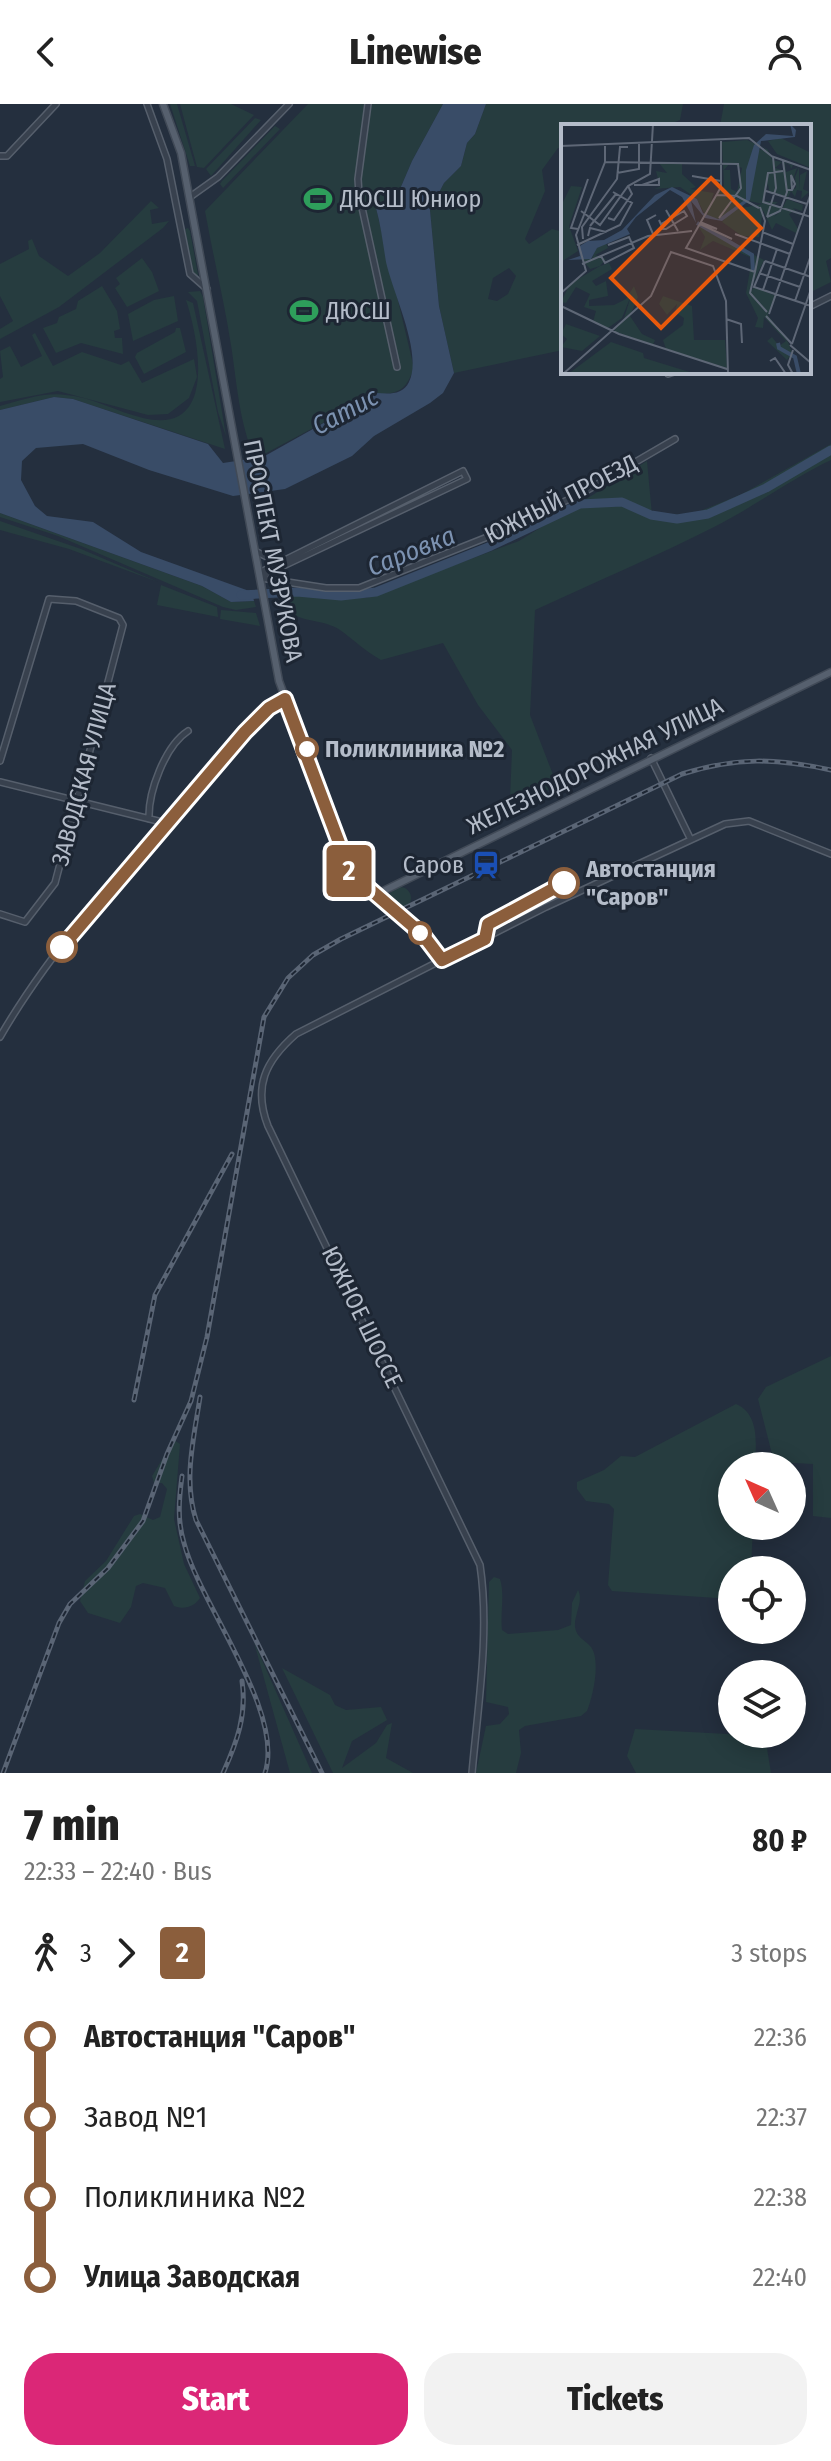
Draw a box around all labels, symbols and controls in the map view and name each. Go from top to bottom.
icon: back [24,30,68,74]
text: Linewise [349,30,482,74]
icon: person [763,30,807,74]
inset map [561,124,811,374]
sports icon: ДЮСШ Юниор [303,184,333,214]
place label: ДЮСШ Юниор [339,185,481,213]
sports icon: ДЮСШ [289,296,319,326]
place label: ДЮСШ [325,297,391,325]
water label: Сатис [307,381,384,442]
street label: ПРОСПЕКТ МУЗРУКОВА [238,437,308,665]
street label: ЮЖНЫЙ ПРОЕЗД [480,449,642,549]
water label: Саровка [363,520,460,583]
street label: ЗАВОДСКАЯ УЛИЦА [46,679,122,869]
street label: ЖЕЛЕЗНОДОРОЖНАЯ УЛИЦА [462,692,728,840]
place label: Поликлиника №2 [325,735,504,763]
marker: Поликлиника №2 [296,738,318,760]
line badge: 2 [323,845,375,897]
station icon: Саров [471,850,501,880]
place label: Саров [403,851,464,879]
text: 2 [343,854,355,887]
place label: Автостанция "Саров" [585,855,716,911]
marker: Автостанция "Саров" [549,868,579,898]
unlabelled marker [409,922,431,944]
unlabelled marker [47,932,77,962]
street label: ЮЖНОЕ ШОССЕ [316,1242,408,1392]
north arrow [718,1452,806,1540]
map controls [718,1452,806,1748]
button: locate [718,1556,806,1644]
button: layers [718,1660,806,1748]
text: 7 min [24,1799,120,1852]
text: 80 ₽ [752,1823,807,1859]
text: 22:33 – 22:40 · Bus [24,1856,212,1887]
icon: walk [24,1931,68,1975]
icon: forward [104,1931,148,1975]
text: 2 [176,1936,189,1969]
text: 3 [80,1938,92,1969]
text: 3 stops [731,1938,807,1969]
text: Автостанция "Саров" [84,2019,356,2055]
text: 22:36 [754,2022,807,2053]
text: Завод №1 [84,2099,207,2135]
text: 22:37 [756,2102,807,2133]
text: Поликлиника №2 [84,2179,306,2215]
text: 22:38 [754,2182,807,2213]
text: Улица Заводская [84,2259,300,2295]
text: 22:40 [753,2262,807,2293]
button: Start [24,2353,408,2445]
button: Tickets [424,2353,807,2445]

